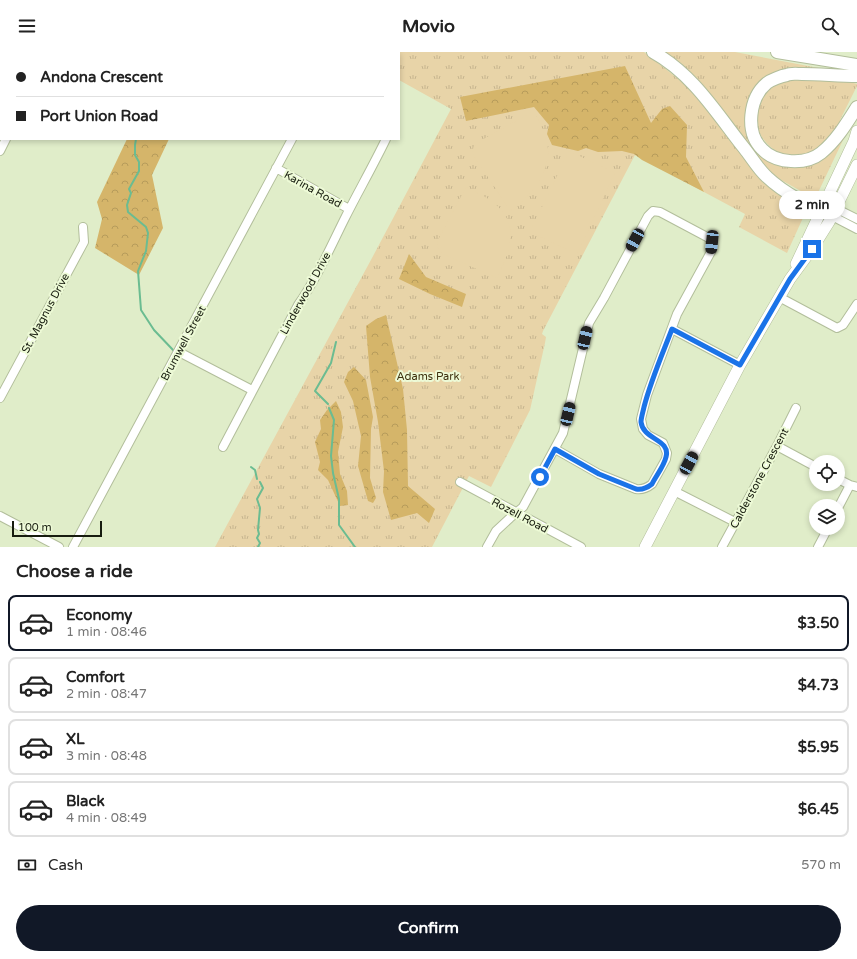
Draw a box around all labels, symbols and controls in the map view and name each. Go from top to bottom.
icon: menu [16,15,38,37]
text: Movio [402,15,455,37]
icon: search [819,15,841,37]
text: Andona Crescent [40,68,163,86]
text: Port Union Road [40,107,158,125]
street label: Karina Road [282,168,344,211]
callout: 2 min [779,191,845,219]
text: 2 min [795,197,829,213]
car [624,227,646,253]
car [705,229,719,255]
route end [803,240,821,258]
street label: Linderwood Drive [277,250,333,337]
street label: St. Magnus Drive [19,271,72,355]
street label: Brumwell Street [158,303,209,383]
car [576,325,594,351]
park label: Adams Park [397,370,459,383]
car [559,401,577,427]
street label: Calderstone Crescent [727,426,791,531]
car [678,450,700,476]
map controls [809,455,845,535]
button: locate [809,455,845,491]
route start [531,468,549,486]
street label: Rozell Road [489,495,550,536]
button: layers [809,499,845,535]
scale bar [12,519,102,538]
text: 100 m [18,521,52,534]
text: Choose a ride [16,560,133,582]
icon: car [18,605,54,641]
text: Economy [66,606,132,624]
text: $3.50 [798,614,839,632]
text: 1 min · 08:46 [66,624,147,640]
icon: car [18,667,54,703]
text: Comfort [66,668,125,686]
text: $4.73 [798,676,839,694]
text: 2 min · 08:47 [66,686,147,702]
icon: car [18,729,54,765]
text: XL [66,730,85,748]
text: $5.95 [798,738,839,756]
text: 3 min · 08:48 [66,748,147,764]
icon: car [18,791,54,827]
text: Black [66,792,105,810]
text: $6.45 [798,800,839,818]
text: 4 min · 08:49 [66,810,147,826]
icon: cash [16,854,38,876]
text: Cash [48,856,83,874]
text: 570 m [801,857,841,873]
button: Confirm [16,905,841,951]

